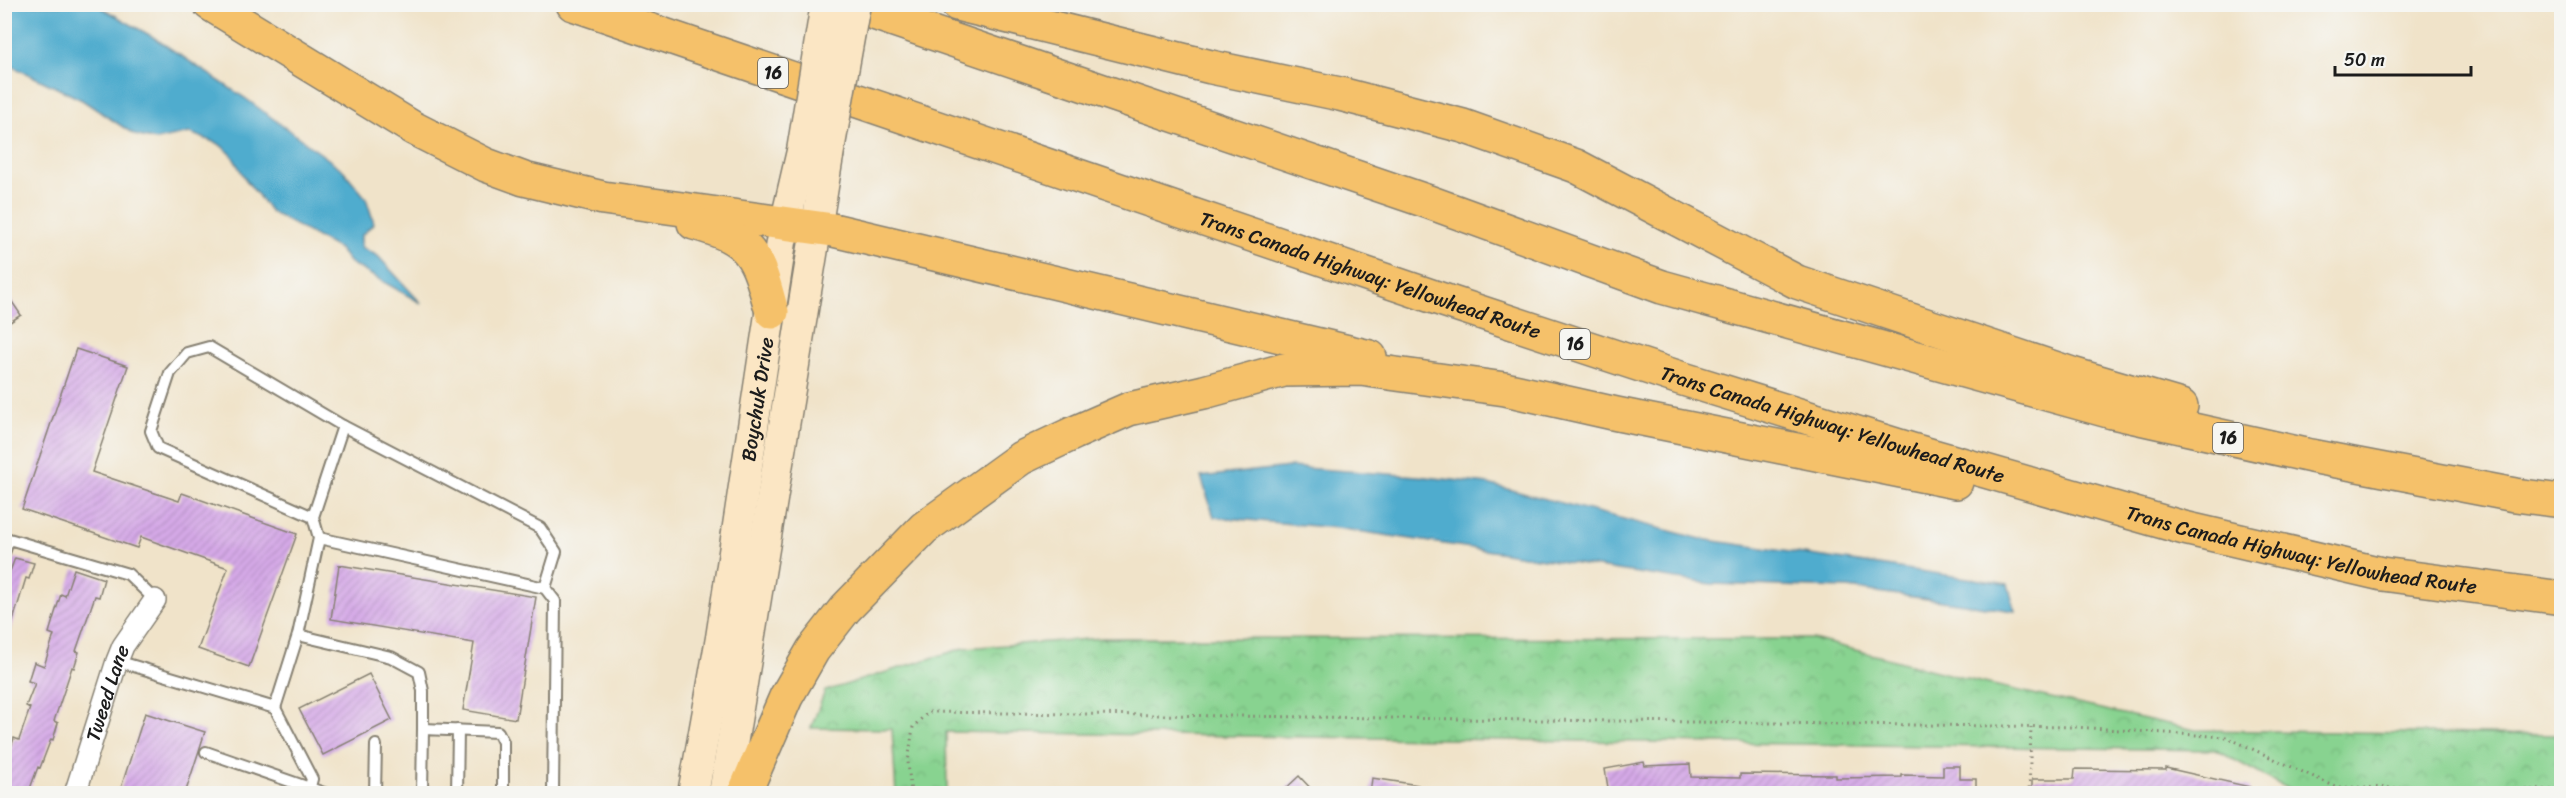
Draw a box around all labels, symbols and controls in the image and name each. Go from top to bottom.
scale bar [2335,39,2472,77]
text: 50 m [2344,44,2385,76]
road number: 16 [758,58,788,88]
street label: Trans Canada Highway: Yellowhead Route [1195,201,1546,349]
road number: 16 [1560,329,1590,359]
street label: Boychuk Drive [730,335,784,464]
street label: Trans Canada Highway: Yellowhead Route [1656,355,2009,493]
road number: 16 [2213,423,2243,453]
street label: Trans Canada Highway: Yellowhead Route [2122,495,2479,604]
street label: Tweed Lane [75,639,139,746]

